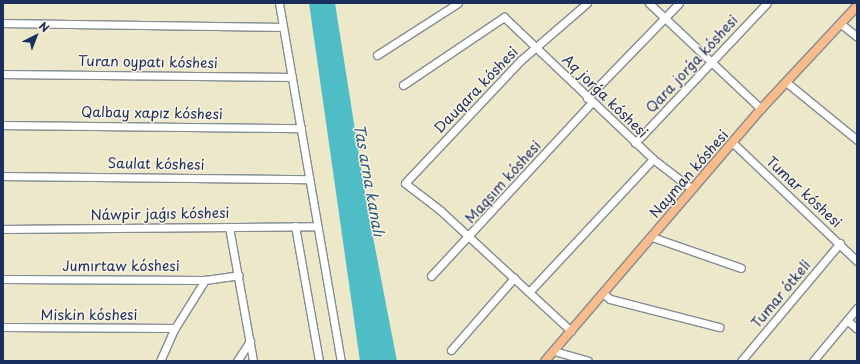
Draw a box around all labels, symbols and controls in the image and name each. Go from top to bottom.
street label: Qara jorǵa kóshesi [642,11,742,117]
north arrow [16,16,56,56]
text: N [35,17,53,36]
street label: Dauqara kóshesi [430,43,522,137]
street label: Aq jorǵa kóshesi [559,51,651,141]
street label: Turan oypatı kóshesi [78,52,218,72]
street label: Qalbay xapız kóshesi [81,103,223,123]
water label: Tas arna kanalı [351,122,389,238]
street label: Nayman kóshesi [646,127,732,221]
street label: Maqsım kóshesi [462,137,544,227]
street label: Tumar kóshesi [763,153,845,231]
street label: Saulat kóshesi [107,155,205,173]
street label: Náwpir jaǵıs kóshesi [90,204,230,224]
street label: Tumar ótkeli [748,256,814,332]
street label: Jumırtaw kóshesi [62,258,180,274]
street label: Miskin kóshesi [40,307,138,323]

